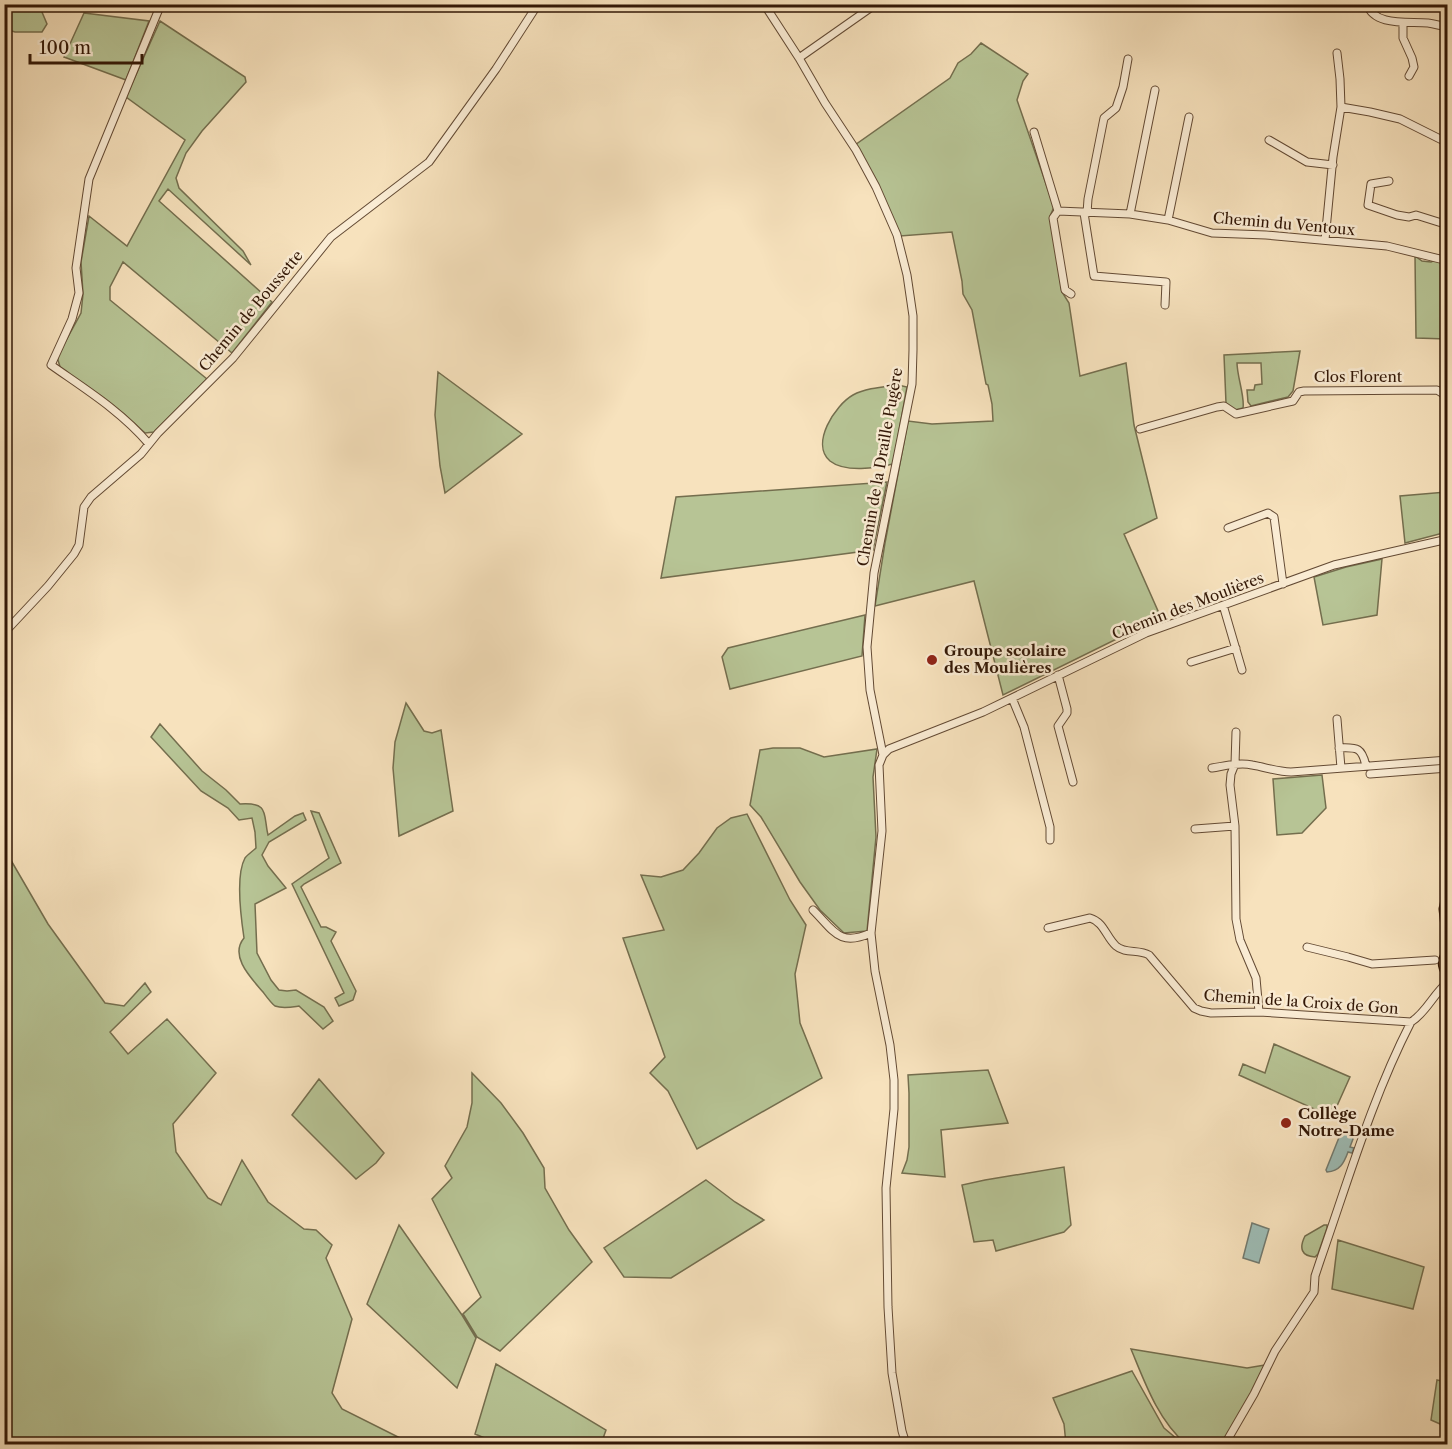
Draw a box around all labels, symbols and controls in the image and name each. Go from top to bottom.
scale bar [30,27,142,65]
text: 100 m [39,37,91,59]
street label: Chemin du Ventoux [1212,208,1356,239]
street label: Chemin de Boussette [194,246,307,375]
street label: Chemin de la Draille Pugère [853,366,906,568]
street label: Clos Florent [1314,367,1403,386]
street label: Chemin des Moulières [1109,568,1266,643]
place label: Groupe scolaire des Moulières [944,641,1066,677]
marker: Groupe scolaire des Moulières [925,653,939,667]
street label: Chemin de la Croix de Gon [1203,985,1400,1018]
place label: Collège Notre-Dame [1298,1104,1394,1140]
marker: Collège Notre-Dame [1279,1116,1293,1130]

